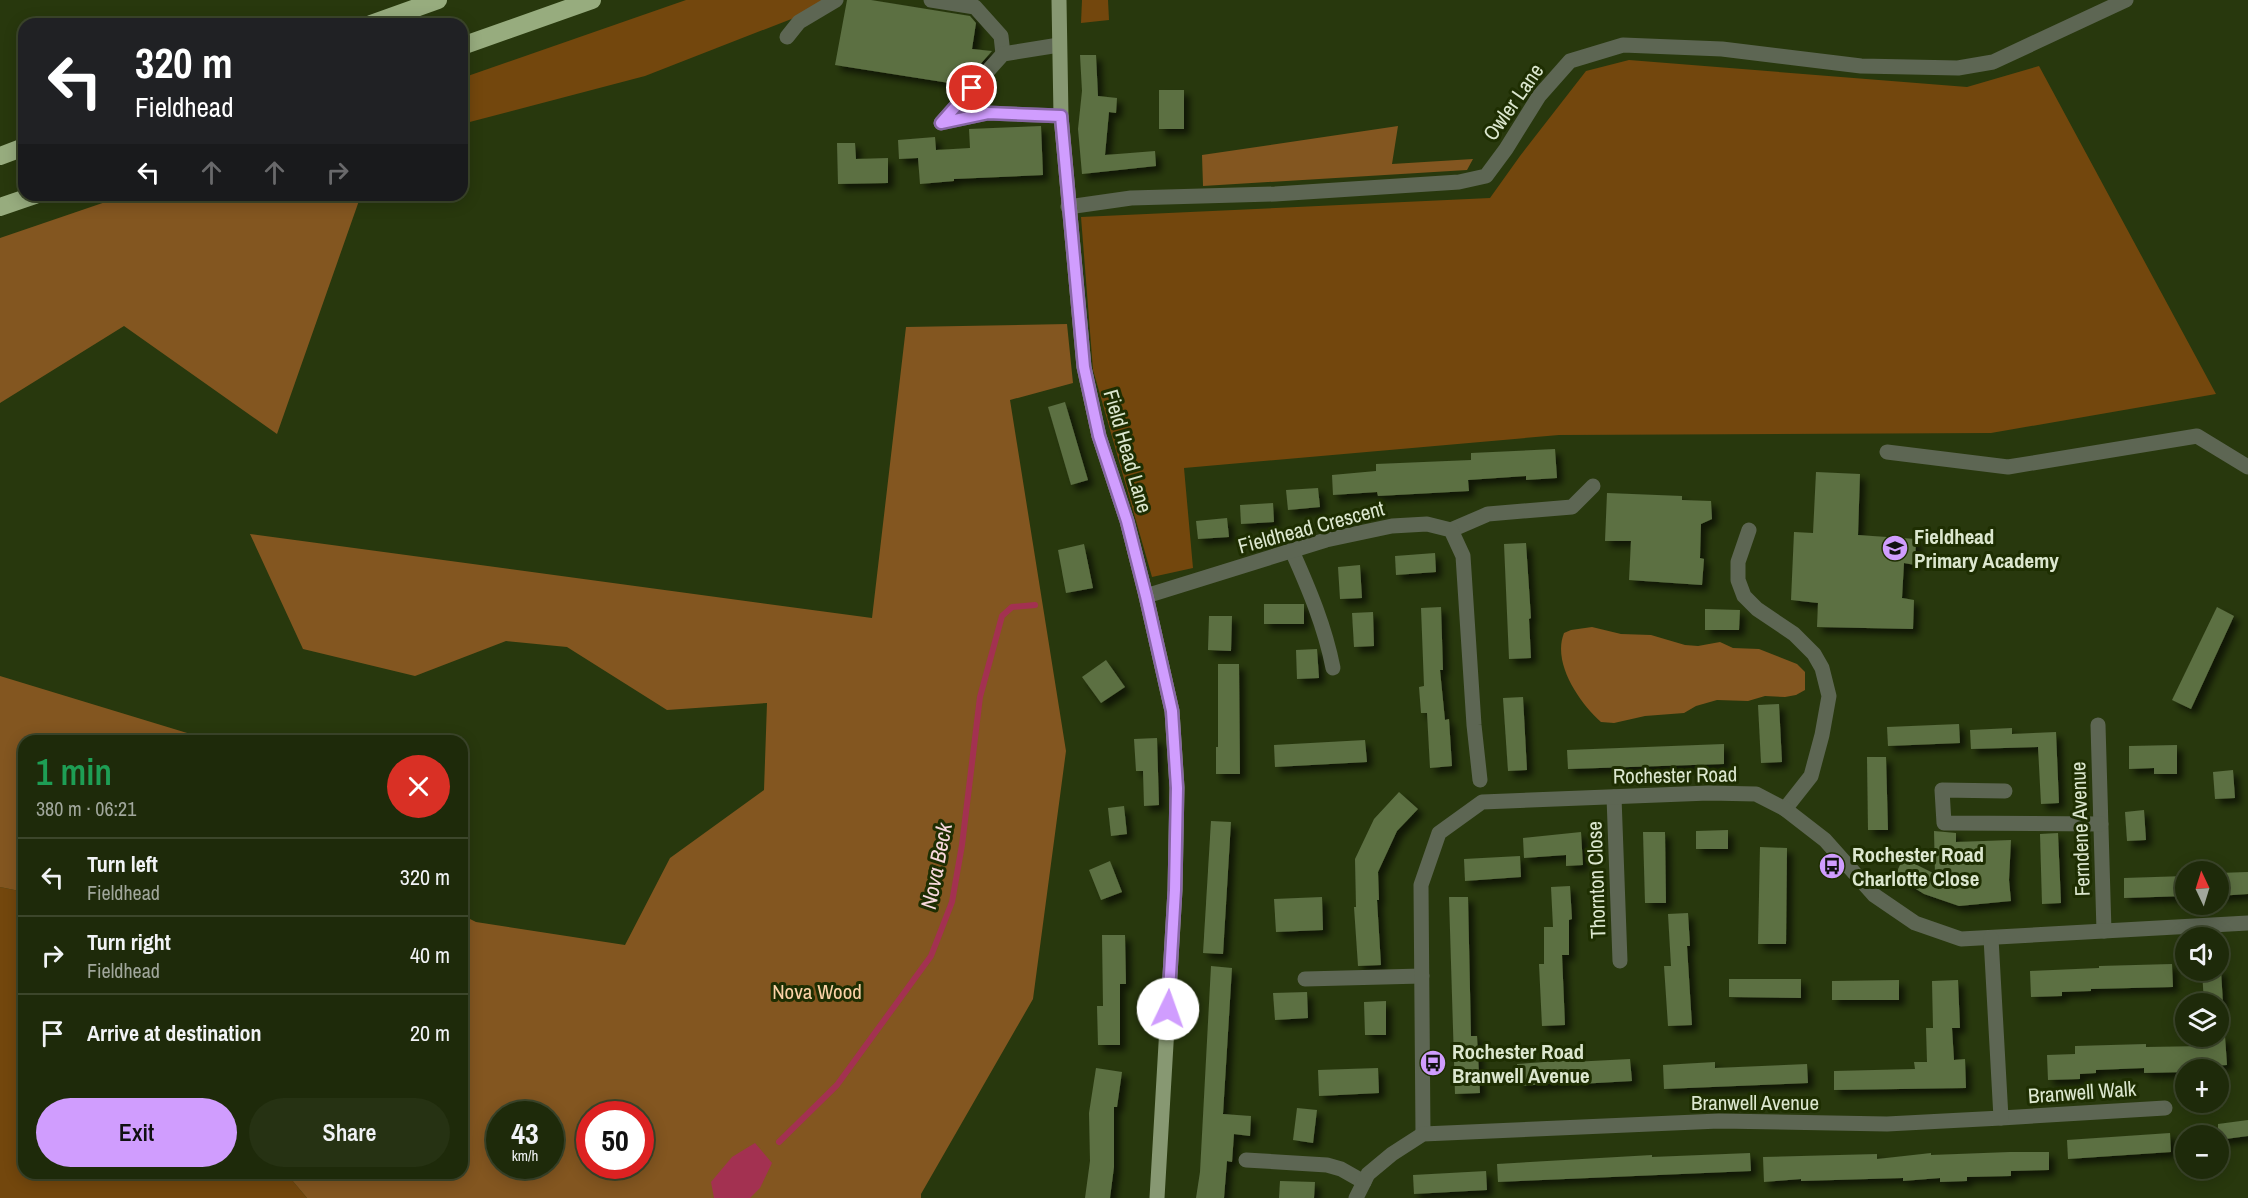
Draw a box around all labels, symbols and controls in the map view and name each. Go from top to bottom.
text: 320 m [135,35,233,91]
icon: left [36,42,114,120]
street label: Owler Lane [1476,58,1550,146]
pin [946,62,997,113]
icon: arrive [955,71,988,104]
text: Fieldhead [135,89,233,125]
icon: left [132,156,165,189]
icon: ahead [195,156,228,189]
icon: ahead [258,156,291,189]
icon: right [321,156,354,189]
street label: Field Head Lane [1097,386,1159,516]
street label: Fieldhead Crescent [1235,493,1388,560]
place label: Fieldhead Primary Academy [1914,522,2059,575]
school or university icon: Fieldhead Primary Academy [1880,533,1910,563]
text: 1 min [36,748,112,796]
button: close [387,755,450,818]
street label: Rochester Road [1613,759,1737,791]
street label: Ferndene Avenue [2063,761,2097,897]
text: 380 m · 06:21 [36,795,136,822]
water label: Nova Beck [913,819,959,912]
street label: Thornton Close [1579,821,1613,939]
place label: Rochester Road Charlotte Close [1852,840,1984,893]
text: Turn left [87,849,158,879]
bus stop icon: Rochester Road Charlotte Close [1817,851,1847,881]
icon: left [36,861,69,894]
north arrow [2175,861,2229,915]
map controls [2175,861,2229,1179]
text: 320 m [400,862,450,892]
text: Fieldhead [87,879,160,906]
text: Turn right [87,927,171,957]
button: sound [2175,927,2229,981]
icon: right [36,939,69,972]
text: 40 m [410,940,450,970]
text: Fieldhead [87,957,160,984]
park label: Nova Wood [772,977,862,1006]
position arrow [1136,977,1200,1041]
button: layers [2175,993,2229,1047]
icon: arrive [36,1017,69,1050]
text: Arrive at destination [87,1018,261,1048]
text: 20 m [410,1018,450,1048]
place label: Rochester Road Branwell Avenue [1452,1037,1590,1090]
bus stop icon: Rochester Road Branwell Avenue [1418,1048,1448,1078]
button: + [2175,1059,2229,1113]
street label: Branwell Walk [2027,1074,2137,1110]
street label: Branwell Avenue [1691,1088,1819,1117]
button: Exit [36,1098,237,1167]
button: Share [249,1098,450,1167]
speed limit sign: 50 [576,1101,654,1179]
text: 43 [511,1113,539,1153]
button: − [2175,1125,2229,1179]
text: km/h [512,1145,538,1166]

